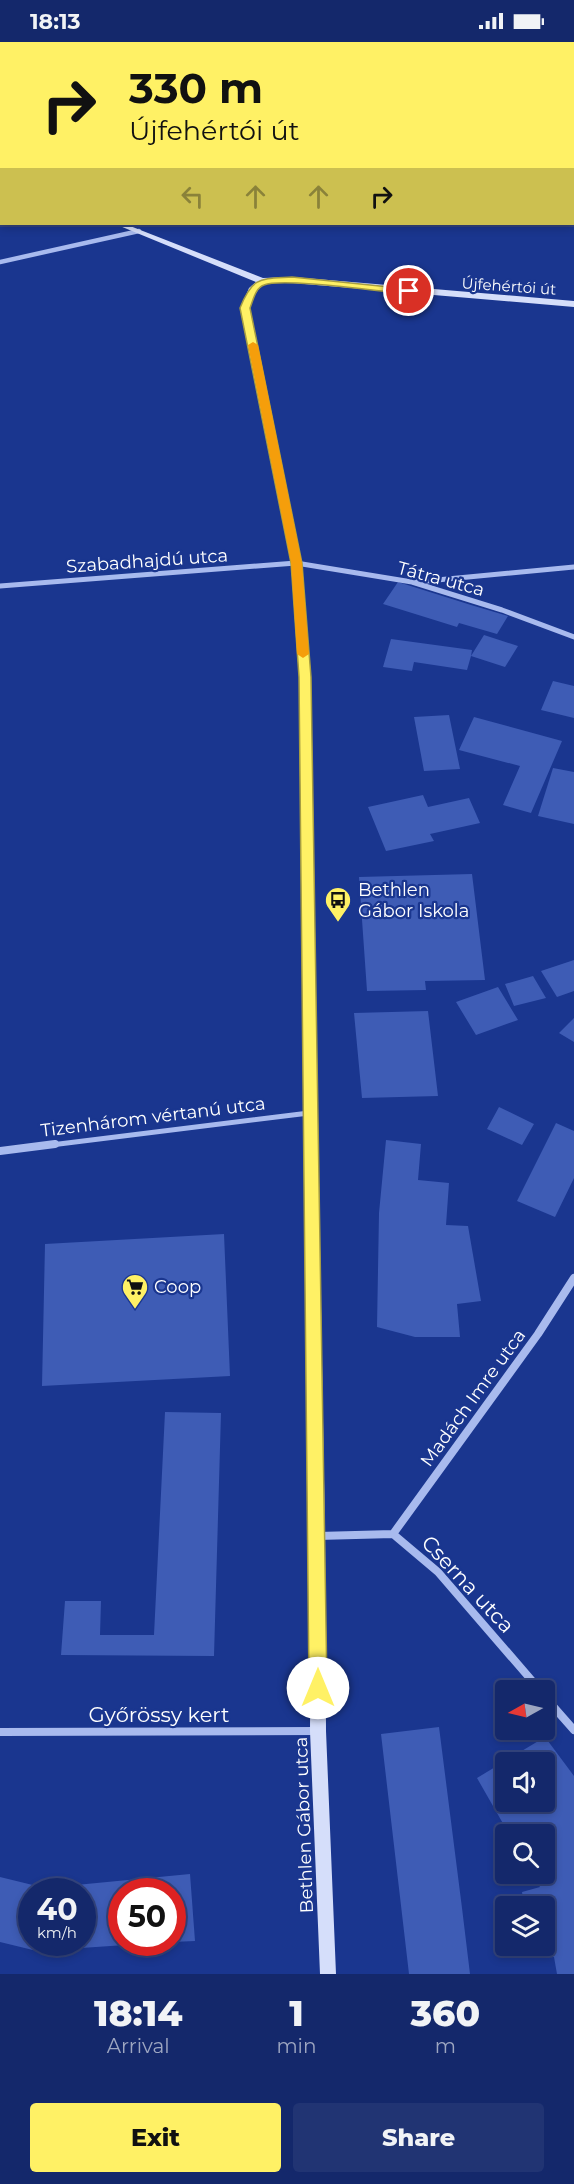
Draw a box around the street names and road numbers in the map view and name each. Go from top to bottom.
street label: Újfehértói út [461,273,557,299]
street label: Szabadhajdú utca [65,544,229,578]
street label: Tátra utca [395,557,487,601]
street label: Tizenhárom vértanú utca [39,1092,267,1142]
street label: Madách Imre utca [416,1325,530,1471]
street label: Cserna utca [417,1530,519,1638]
street label: Győrössy kert [88,1702,230,1727]
street label: Bethlen Gábor utca [290,1737,318,1913]

